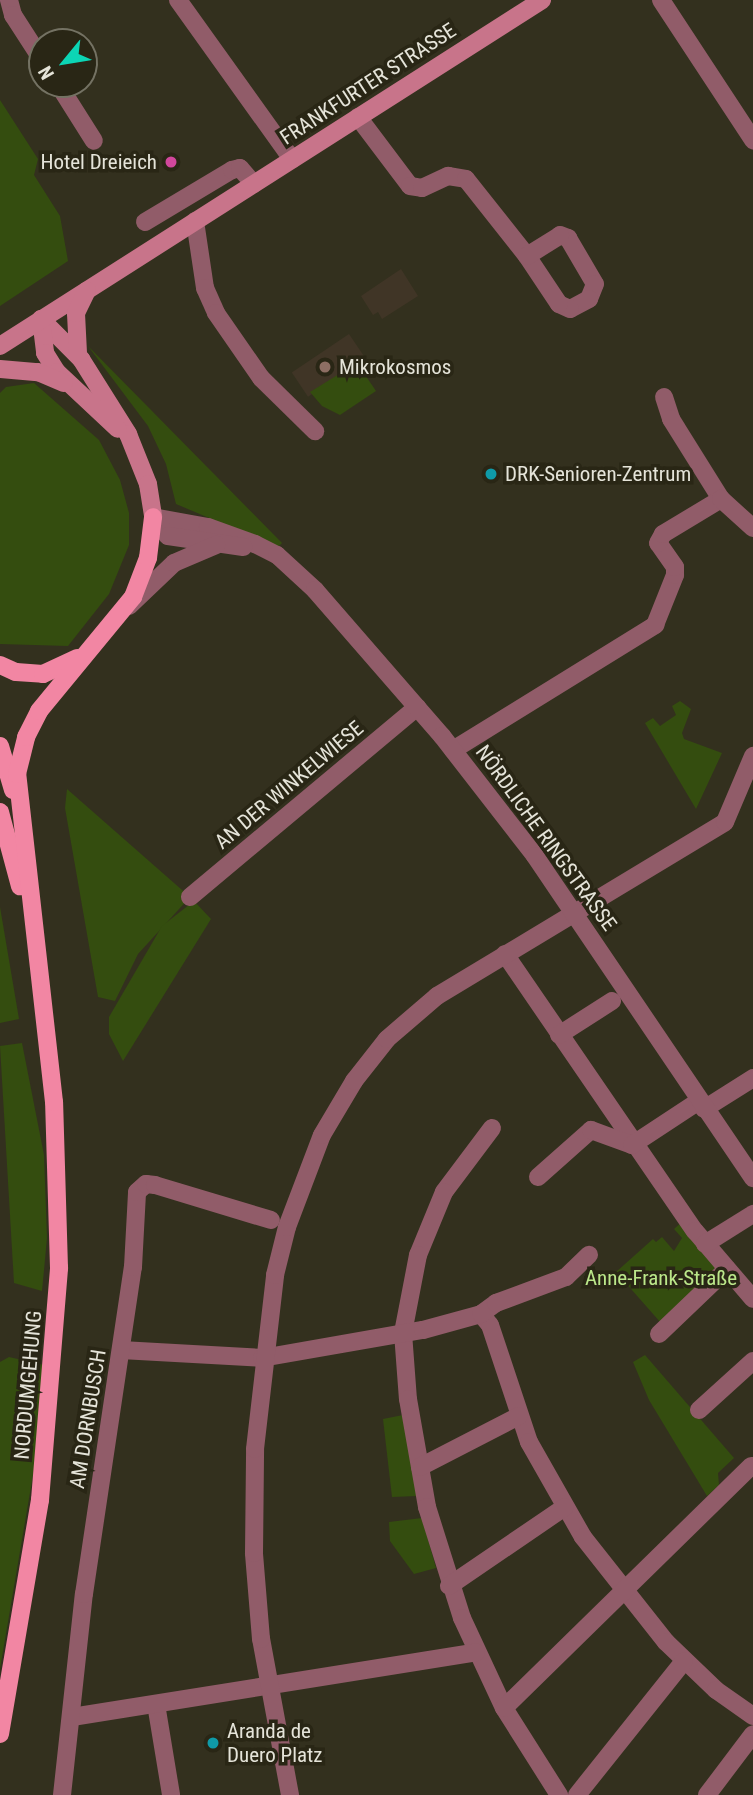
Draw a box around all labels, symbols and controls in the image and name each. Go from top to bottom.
street label: FRANKFURTER STRASSE [275,18,461,150]
north arrow [28,28,98,98]
text: N [33,62,59,84]
place label: Hotel Dreieich [40,149,157,175]
marker: Hotel Dreieich [163,154,179,170]
place label: Mikrokosmos [339,354,451,380]
marker: Mikrokosmos [317,359,333,375]
place label: DRK-Senioren-Zentrum [505,461,691,487]
marker: DRK-Senioren-Zentrum [483,466,499,482]
street label: AN DER WINKELWIESE [210,716,368,854]
street label: NÖRDLICHE RINGSTRASSE [470,740,622,936]
park label: Anne-Frank-Straße [585,1265,737,1291]
street label: NORDUMGEHUNG [9,1309,47,1461]
street label: AM DORNBUSCH [65,1348,111,1490]
place label: Aranda de Duero Platz [227,1718,322,1768]
marker: Aranda de Duero Platz [205,1735,221,1751]

